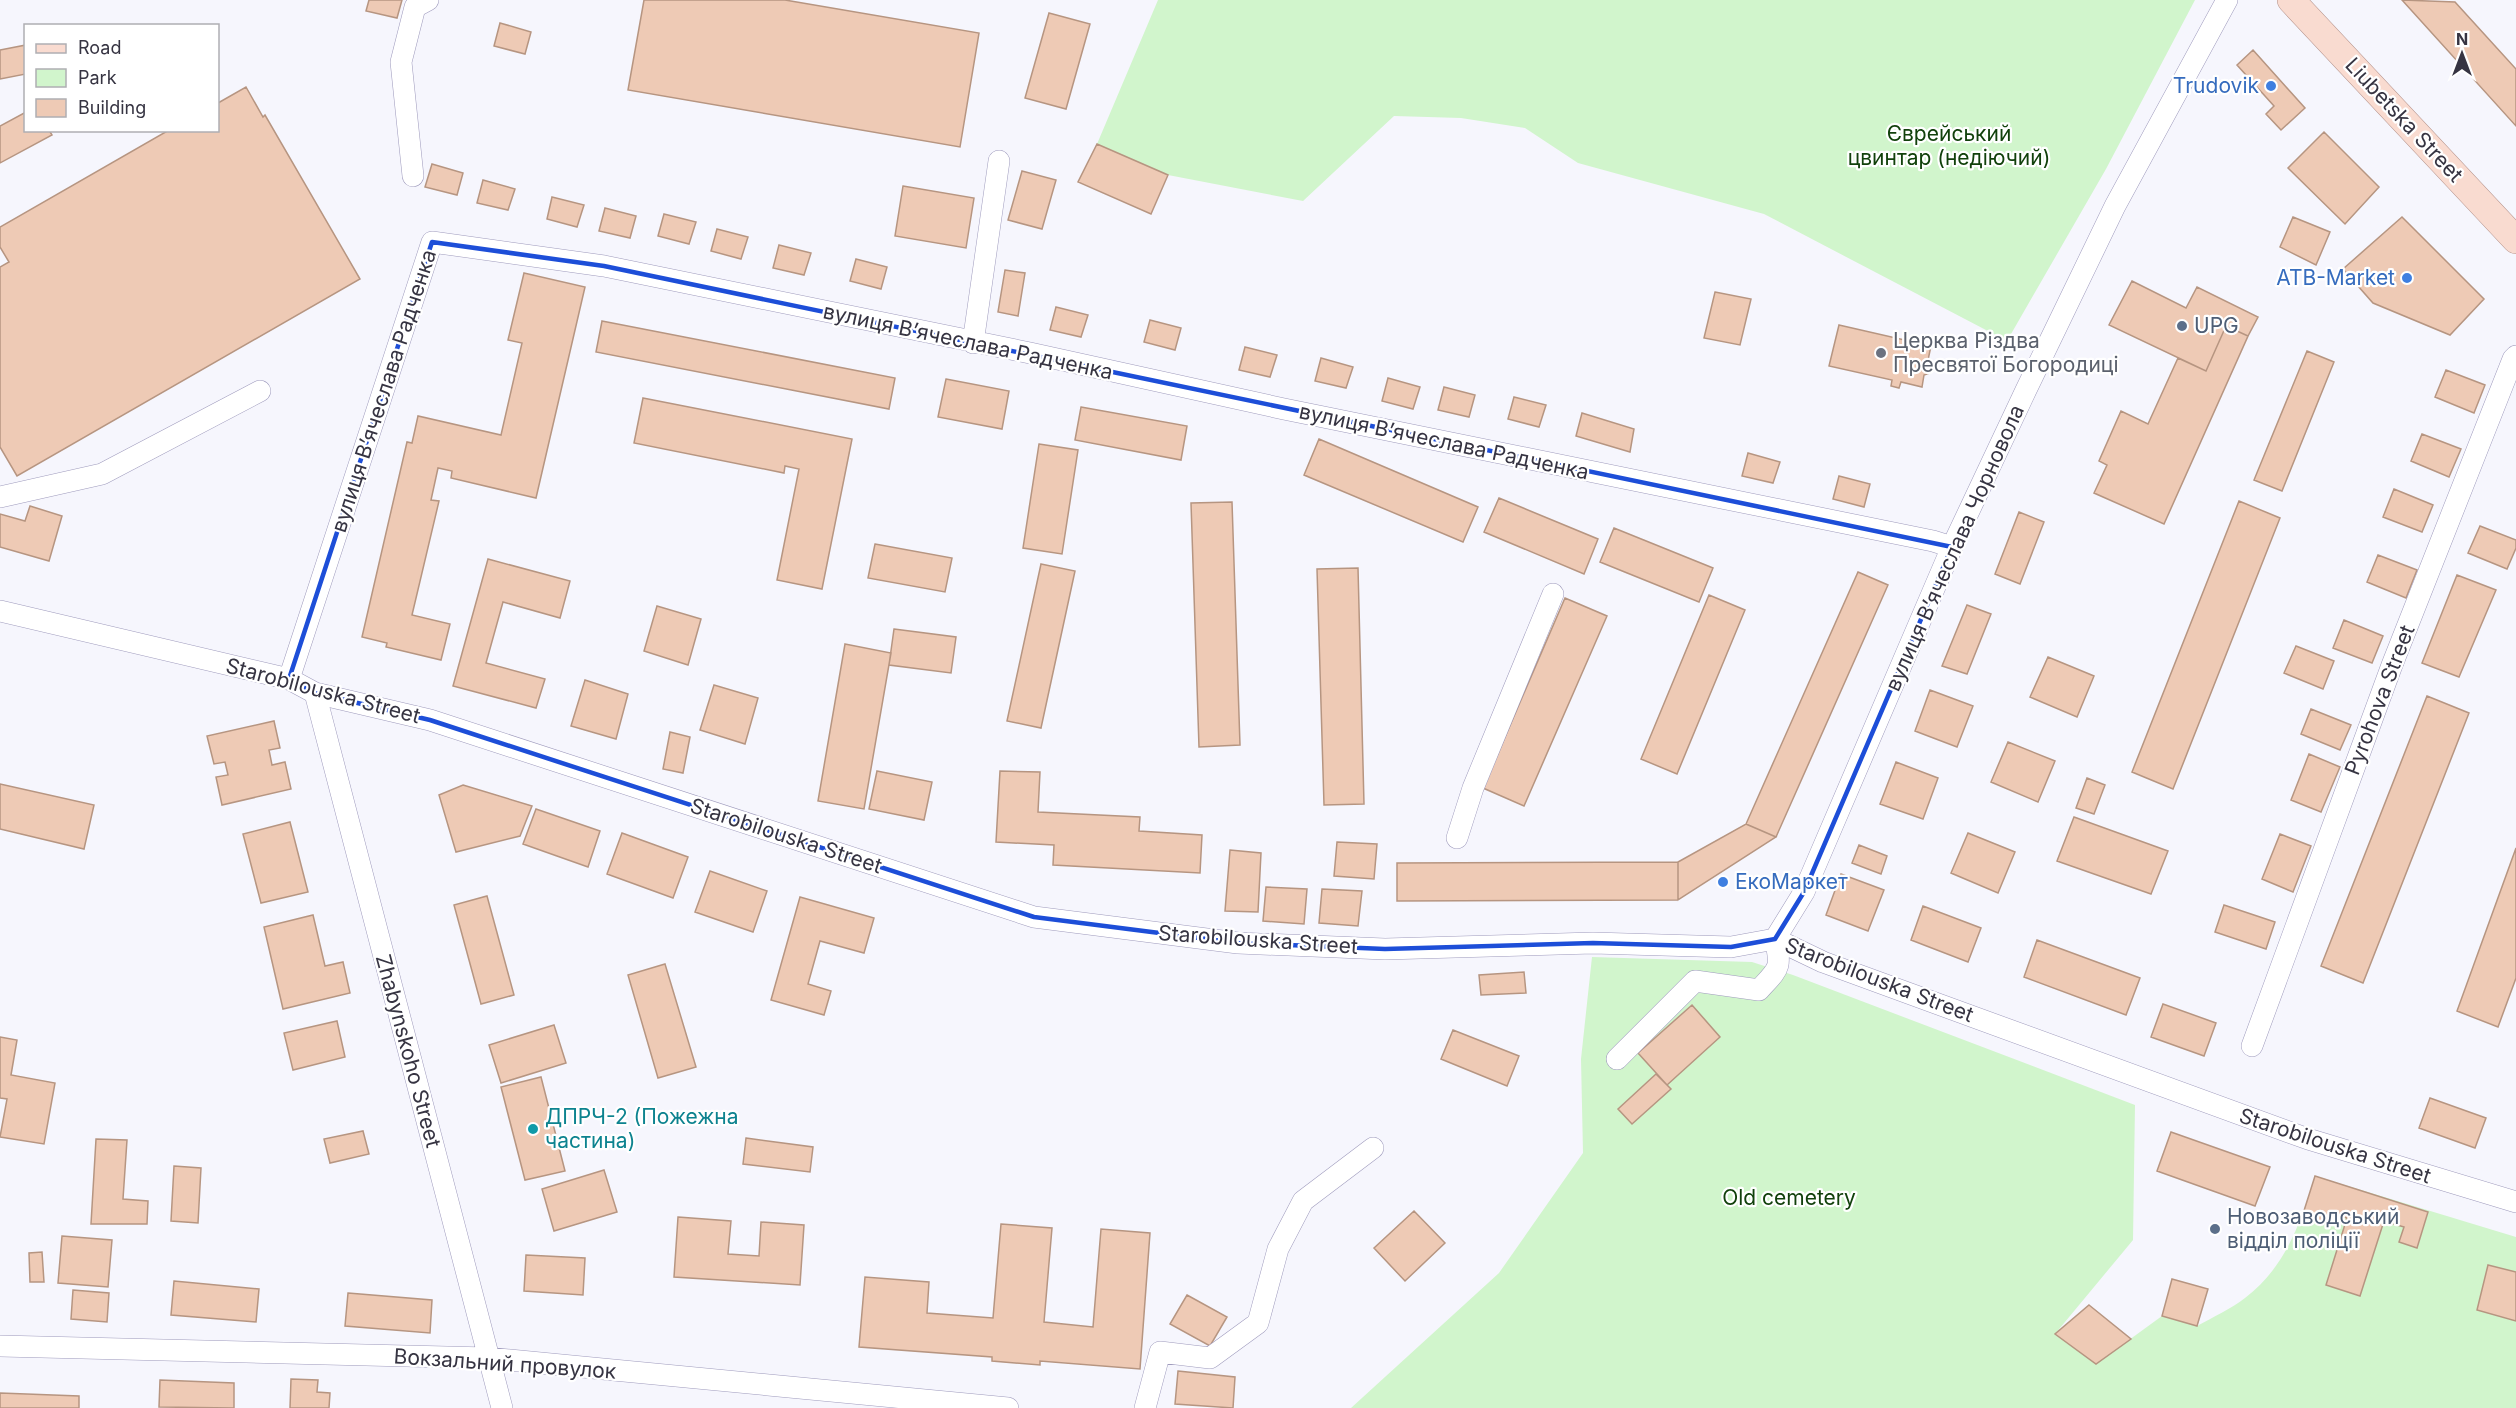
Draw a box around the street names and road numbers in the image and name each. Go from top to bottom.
street label: Liubetska Street [2340,52,2468,187]
street label: вулиця Вʼячеслава Радченка [326,246,441,535]
street label: вулиця Вʼячеслава Радченка [821,299,1115,384]
street label: вулиця Вʼячеслава Радченка [1297,399,1591,484]
street label: вулиця Вʼячеслава Чорновола [1880,401,2029,695]
street label: Pyrohova Street [2339,621,2420,778]
street label: Starobilouska Street [223,653,423,729]
street label: Starobilouska Street [687,793,885,878]
street label: Starobilouska Street [1157,920,1359,959]
street label: Starobilouska Street [1781,932,1977,1027]
street label: Zhabynskoho Street [371,952,446,1150]
street label: Starobilouska Street [2236,1103,2434,1188]
street label: Вокзальний провулок [393,1343,618,1384]

